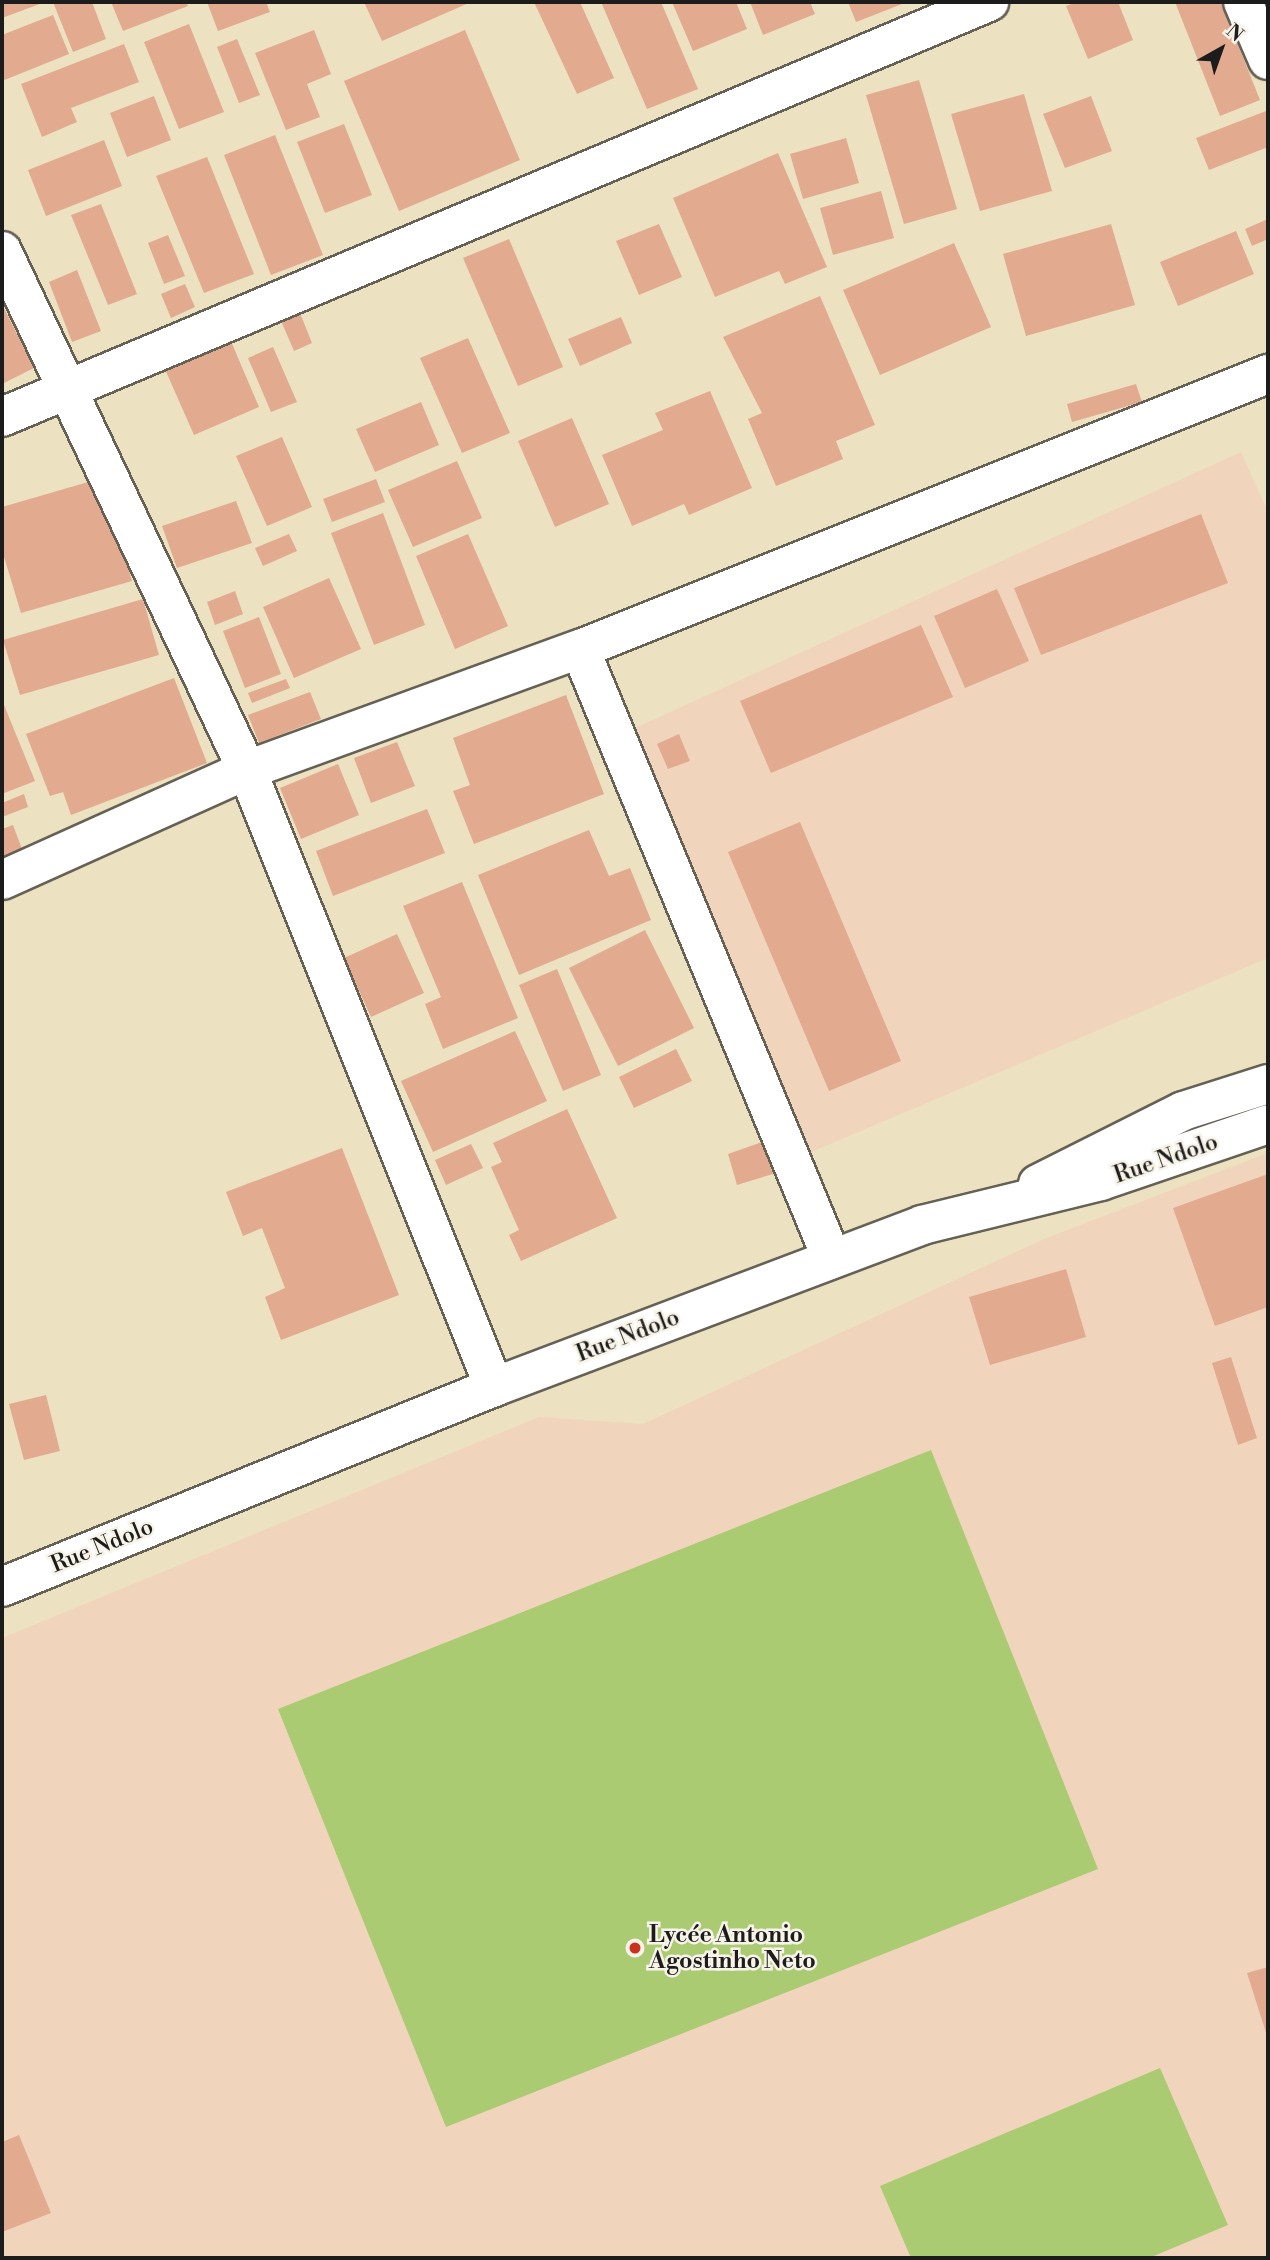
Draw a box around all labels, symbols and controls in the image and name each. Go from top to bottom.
north arrow [1186,14,1256,84]
text: N [1221,19,1248,47]
street label: Rue Ndolo [1110,1128,1222,1190]
street label: Rue Ndolo [573,1304,683,1368]
street label: Rue Ndolo [47,1513,157,1579]
place label: Lycée Antonio Agostinho Neto [649,1921,816,1975]
marker: Lycée Antonio Agostinho Neto [627,1940,643,1956]

